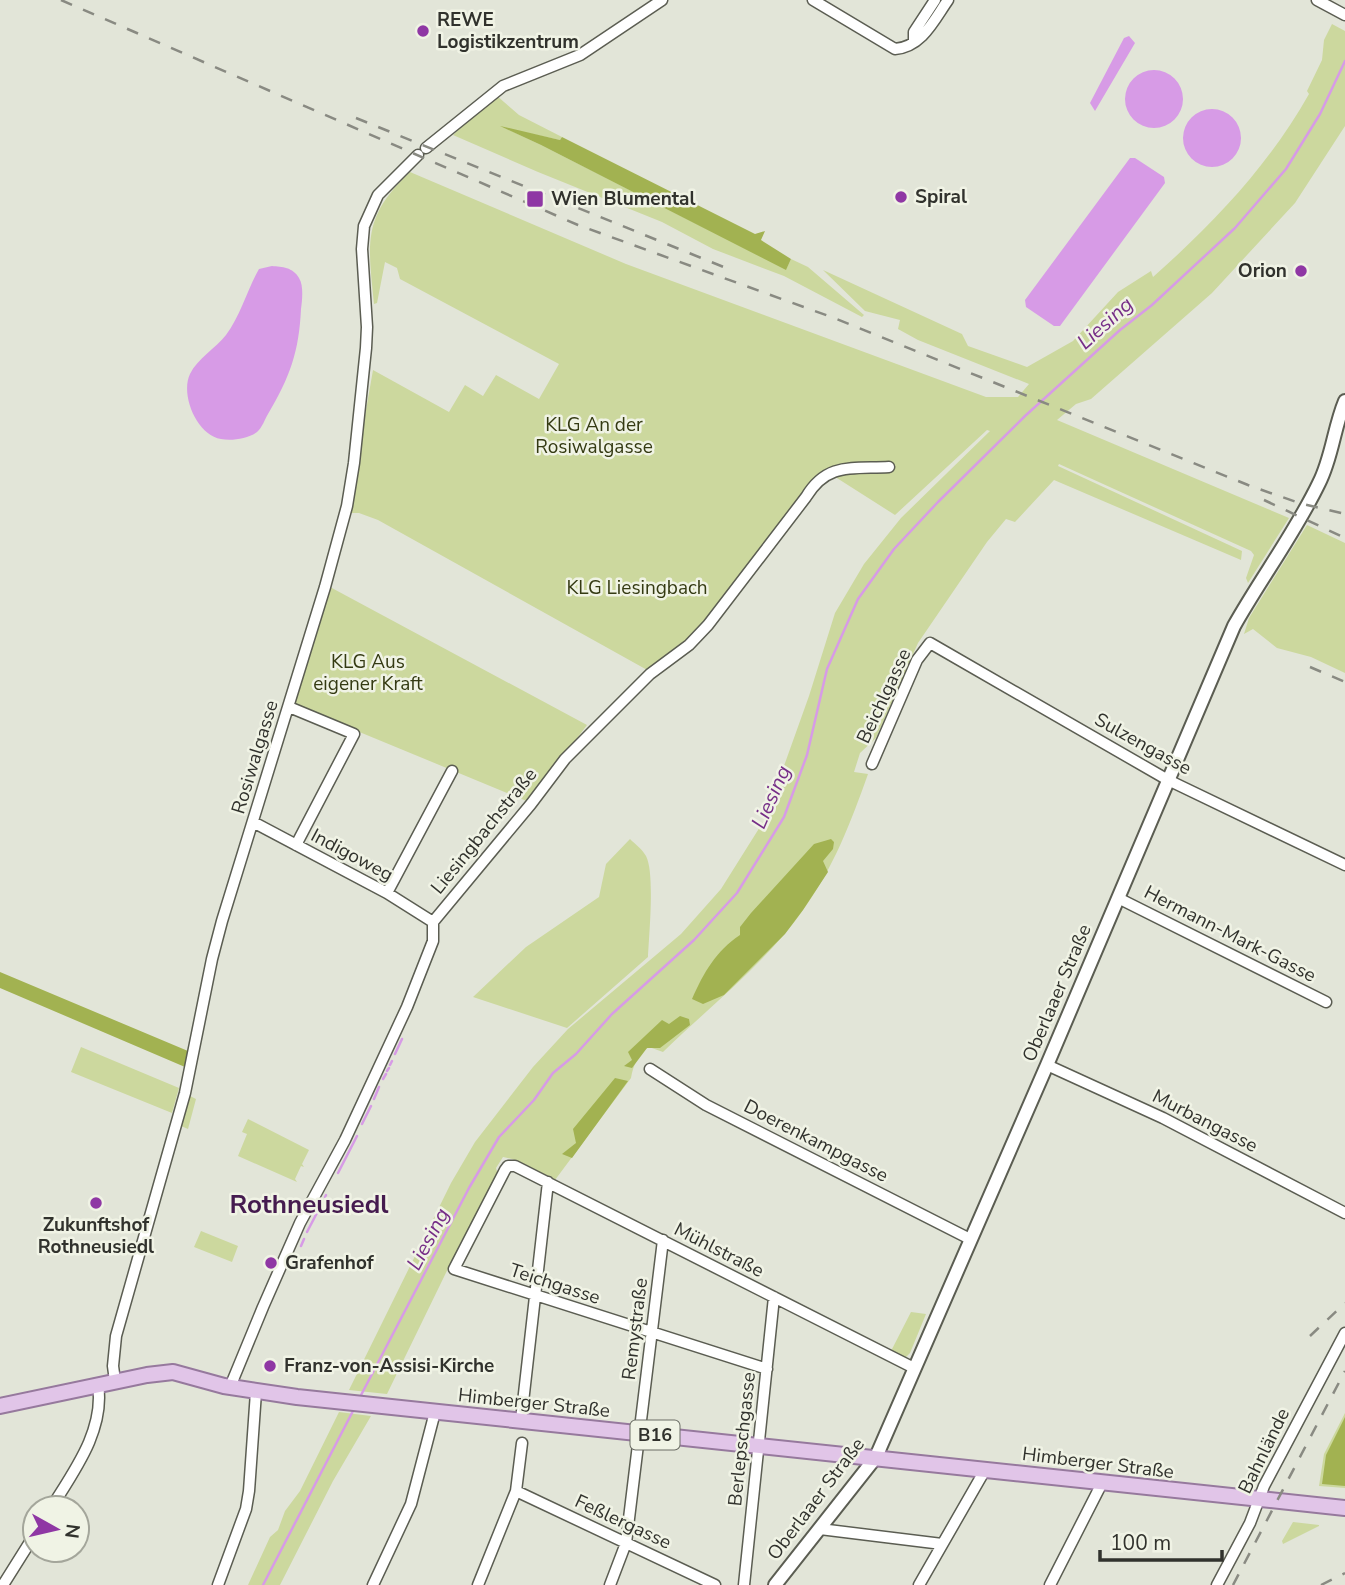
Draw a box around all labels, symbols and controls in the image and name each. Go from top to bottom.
place label: REWE Logistikzentrum [437,7,579,55]
marker: REWE Logistikzentrum [415,23,431,39]
place label: Spiral [915,184,967,210]
place label: Wien Blumental [551,186,696,212]
marker: Wien Blumental [525,189,545,209]
marker: Spiral [893,189,909,205]
place label: Orion [1238,258,1287,284]
marker: Orion [1293,263,1309,279]
water label: Liesing [1071,290,1139,356]
park label: KLG An der Rosiwalgasse [535,412,653,460]
park label: KLG Liesingbach [566,575,708,601]
street label: Beichlgasse [851,644,917,748]
park label: KLG Aus eigener Kraft [313,649,423,697]
street label: Rosiwalgasse [225,697,285,817]
street label: Sulzengasse [1090,707,1196,781]
water label: Liesing [745,761,797,833]
street label: Liesingbachstraße [425,762,543,900]
street label: Indigoweg [306,822,398,888]
street label: Hermann-Mark-Gasse [1140,879,1320,989]
street label: Oberlaaer Straße [1016,920,1098,1066]
street label: Murbangasse [1148,1083,1262,1159]
street label: Doerenkampgasse [739,1093,893,1189]
district label: Rothneusiedl [229,1187,389,1222]
marker: Zukunftshof Rothneusiedl [88,1195,104,1211]
water label: Liesing [400,1203,456,1275]
place label: Zukunftshof Rothneusiedl [38,1212,154,1260]
street label: Mühlstraße [670,1216,768,1284]
place label: Grafenhof [285,1250,375,1276]
marker: Grafenhof [263,1255,279,1271]
street label: Teichgasse [506,1257,604,1311]
street label: Remystraße [616,1276,654,1382]
place label: Franz-von-Assisi-Kirche [284,1353,494,1379]
marker: Franz-von-Assisi-Kirche [262,1358,278,1374]
street label: Berlepschgasse [722,1371,762,1507]
street label: Himberger Straße [457,1382,611,1424]
street label: Bahnlände [1232,1404,1296,1498]
road number: B16 [630,1420,680,1450]
street label: Oberlaaer Straße [761,1432,871,1566]
street label: Himberger Straße [1021,1441,1175,1485]
street label: Feßlergasse [570,1488,676,1556]
north arrow [21,1494,91,1564]
scale bar [1100,1518,1222,1562]
text: N [58,1522,86,1540]
text: 100 m [1110,1529,1171,1557]

